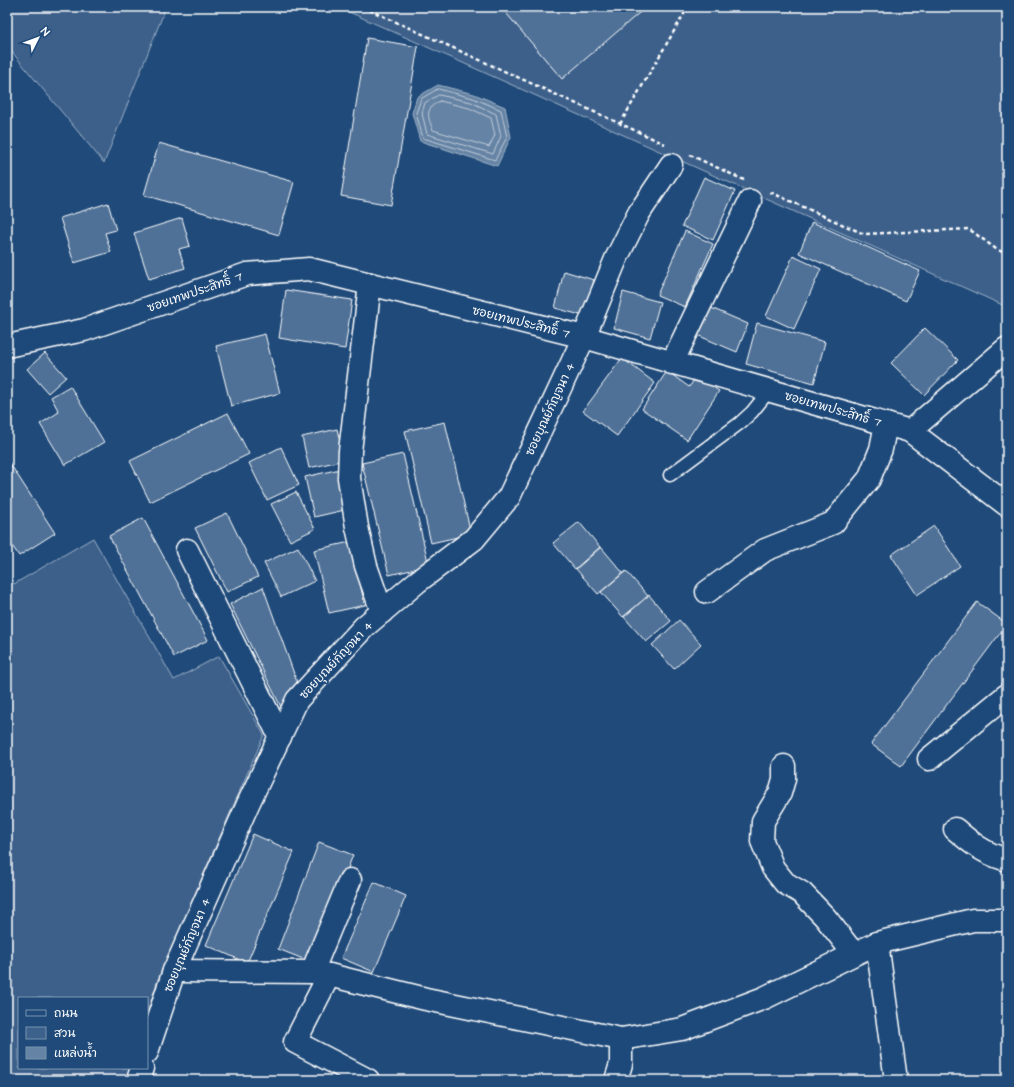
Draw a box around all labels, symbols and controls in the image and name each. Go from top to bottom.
north arrow [18,18,58,58]
text: N [37,24,53,39]
street label: ซอยเทพประสิทธิ์ 7 [144,265,246,317]
street label: ซอยเทพประสิทธิ์ 7 [470,299,573,343]
street label: ซอยบุณย์กัญจนา 4 [521,360,580,459]
street label: ซอยเทพประสิทธิ์ 7 [782,384,885,432]
street label: ซอยบุณย์กัญจนา 4 [296,618,377,703]
street label: ซอยบุณย์กัญจนา 4 [160,895,215,995]
legend [18,997,148,1069]
text: ถนน [54,1005,78,1022]
text: สวน [54,1025,75,1042]
text: แหล่งน้ำ [54,1042,97,1062]

